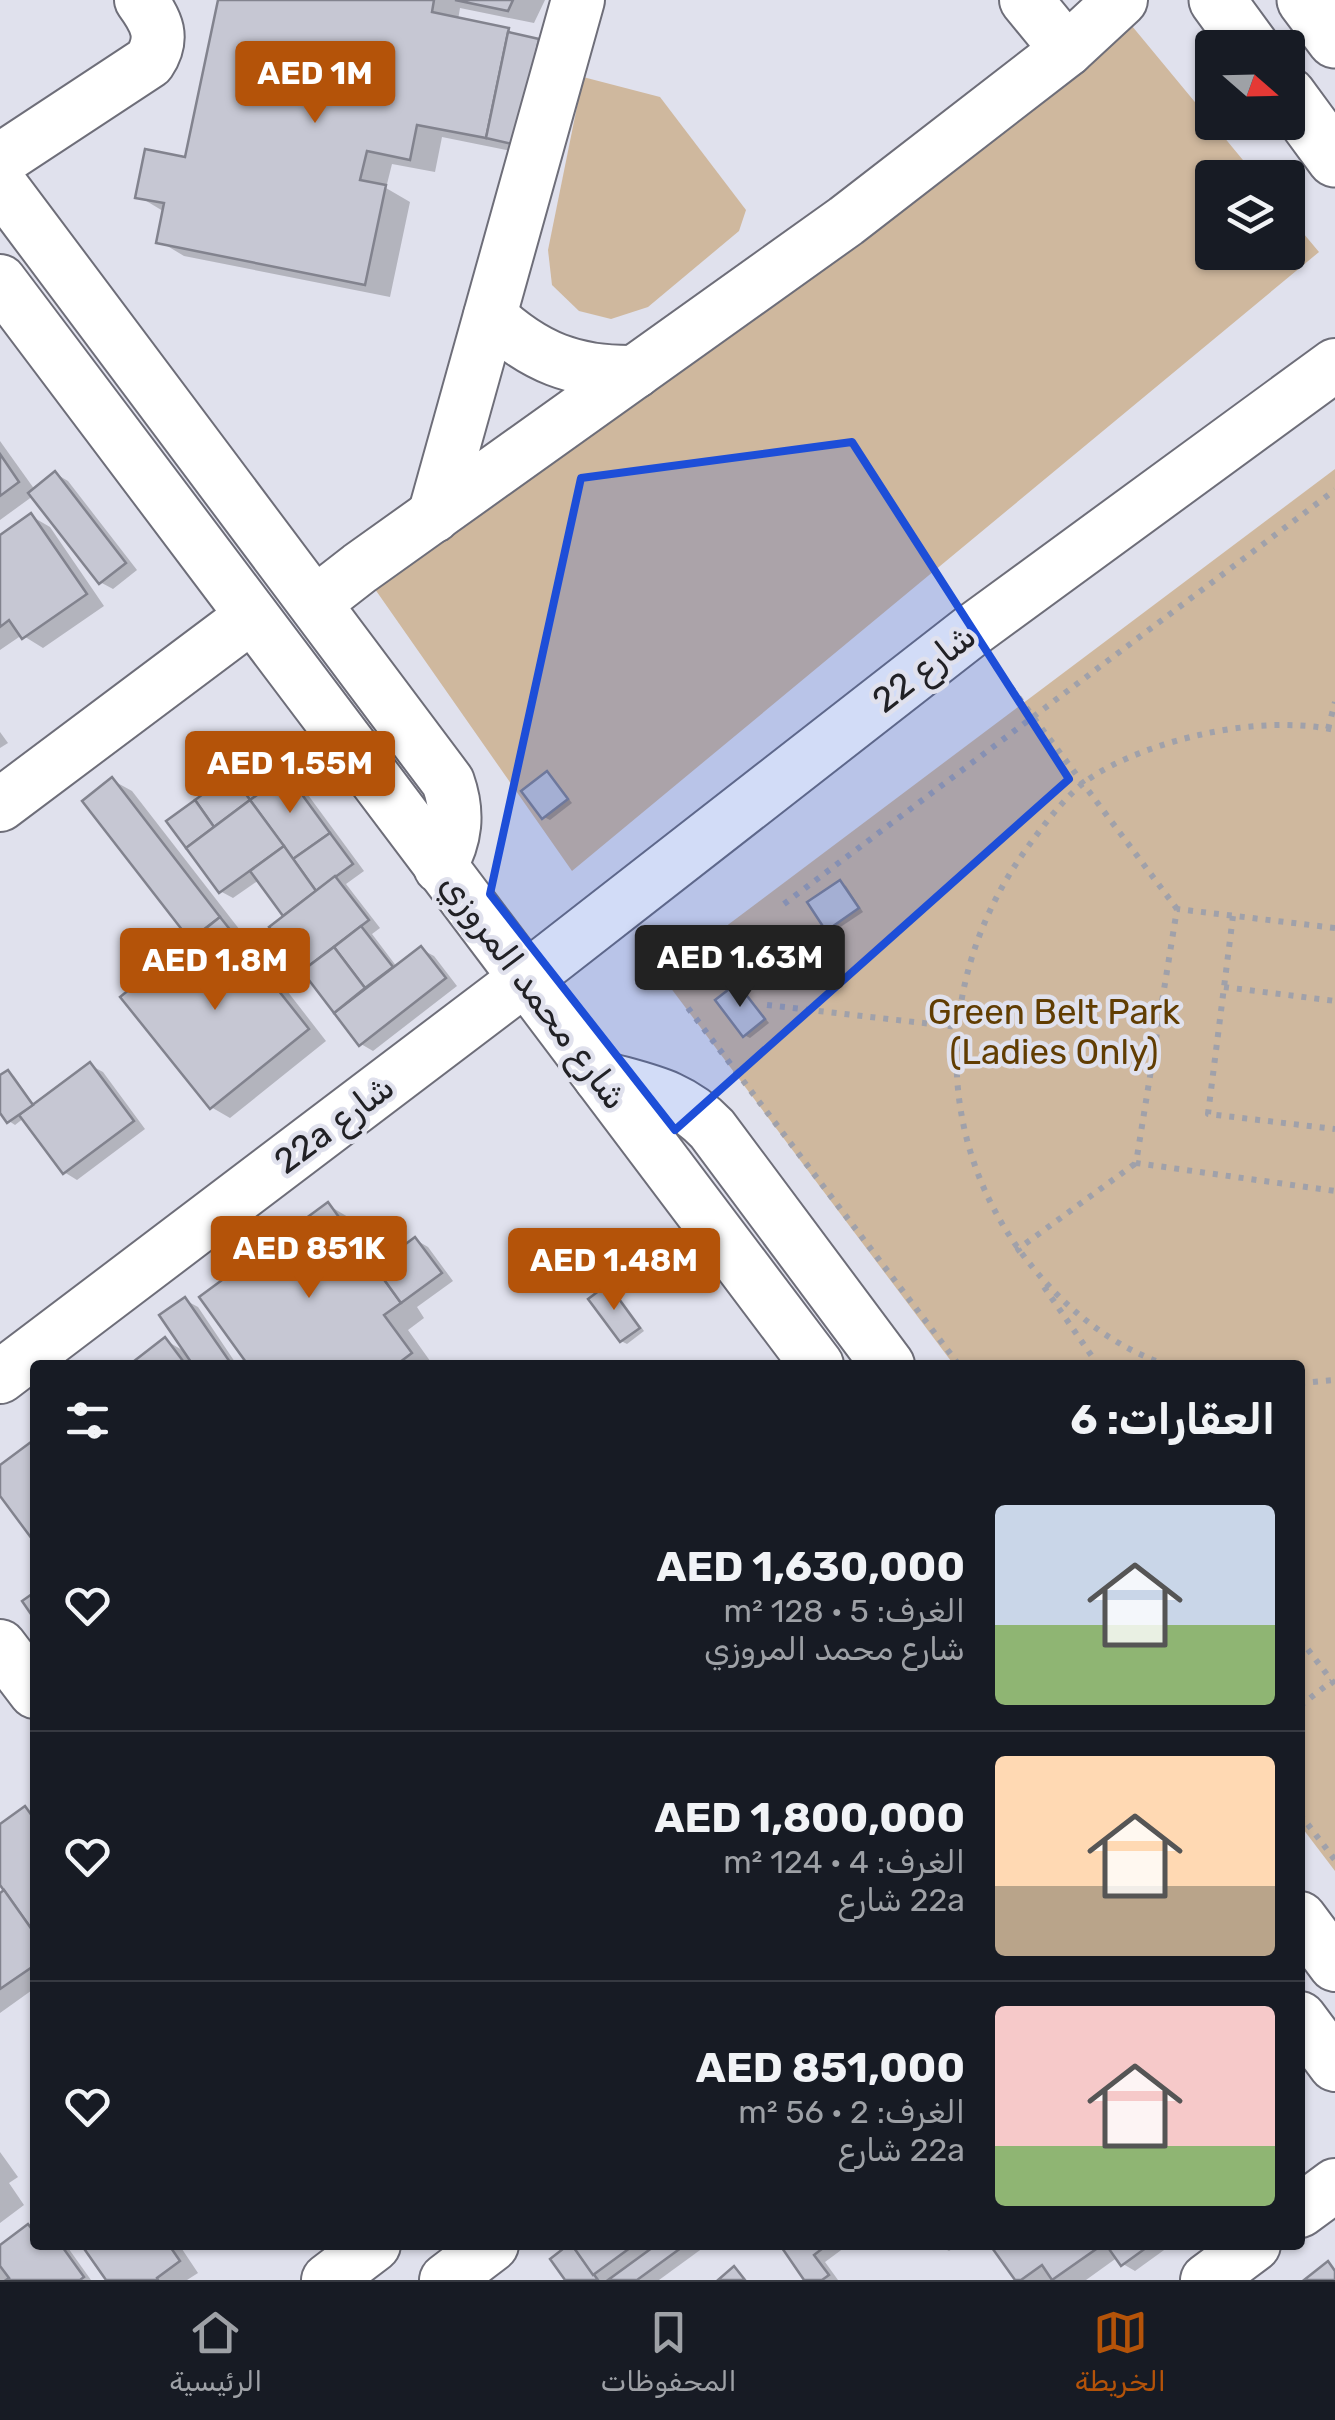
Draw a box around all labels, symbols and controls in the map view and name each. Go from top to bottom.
north arrow [1195,30,1305,140]
map controls [1195,30,1305,270]
pin: AED 1M [234,41,396,126]
text: AED 1M [257,54,373,92]
button: layers [1195,160,1305,270]
street label: شارع 22 [864,615,986,724]
pin: AED 1.55M [176,731,404,816]
text: AED 1.55M [207,744,373,782]
street label: شارع محمد المروزي [429,864,637,1119]
pin: AED 1.63M [626,925,854,1010]
pin: AED 1.8M [112,928,318,1013]
text: AED 1.63M [657,938,823,976]
text: AED 1.8M [142,941,288,979]
park label: Green Belt Park (Ladies Only) [928,991,1180,1073]
street label: 22a شارع [266,1065,404,1185]
pin: AED 851K [206,1216,412,1301]
pin: AED 1.48M [500,1228,728,1313]
text: AED 851K [233,1229,385,1267]
text: AED 1.48M [530,1241,698,1279]
icon: filters [60,1393,115,1448]
text: العقارات: 6 [1070,1395,1275,1445]
text: AED 1,630,000 [656,1542,965,1592]
icon: home [1075,1545,1195,1665]
icon: heart [60,1578,115,1633]
text: الغرف: 5 · 128 m² [724,1592,965,1630]
text: شارع محمد المروزي [704,1630,965,1668]
text: AED 1,800,000 [654,1793,965,1843]
icon: home [1075,1796,1195,1916]
icon: heart [60,1829,115,1884]
text: الغرف: 4 · 124 m² [723,1843,965,1881]
text: 22a شارع [838,1881,965,1919]
text: AED 851,000 [696,2043,965,2093]
icon: home [1075,2046,1195,2166]
icon: heart [60,2079,115,2134]
text: الغرف: 2 · 56 m² [738,2093,965,2131]
text: 22a شارع [838,2131,965,2169]
tab: الرئيسية [169,2305,262,2398]
tab: المحفوظات [600,2305,737,2398]
tab: الخريطة [1075,2305,1166,2398]

